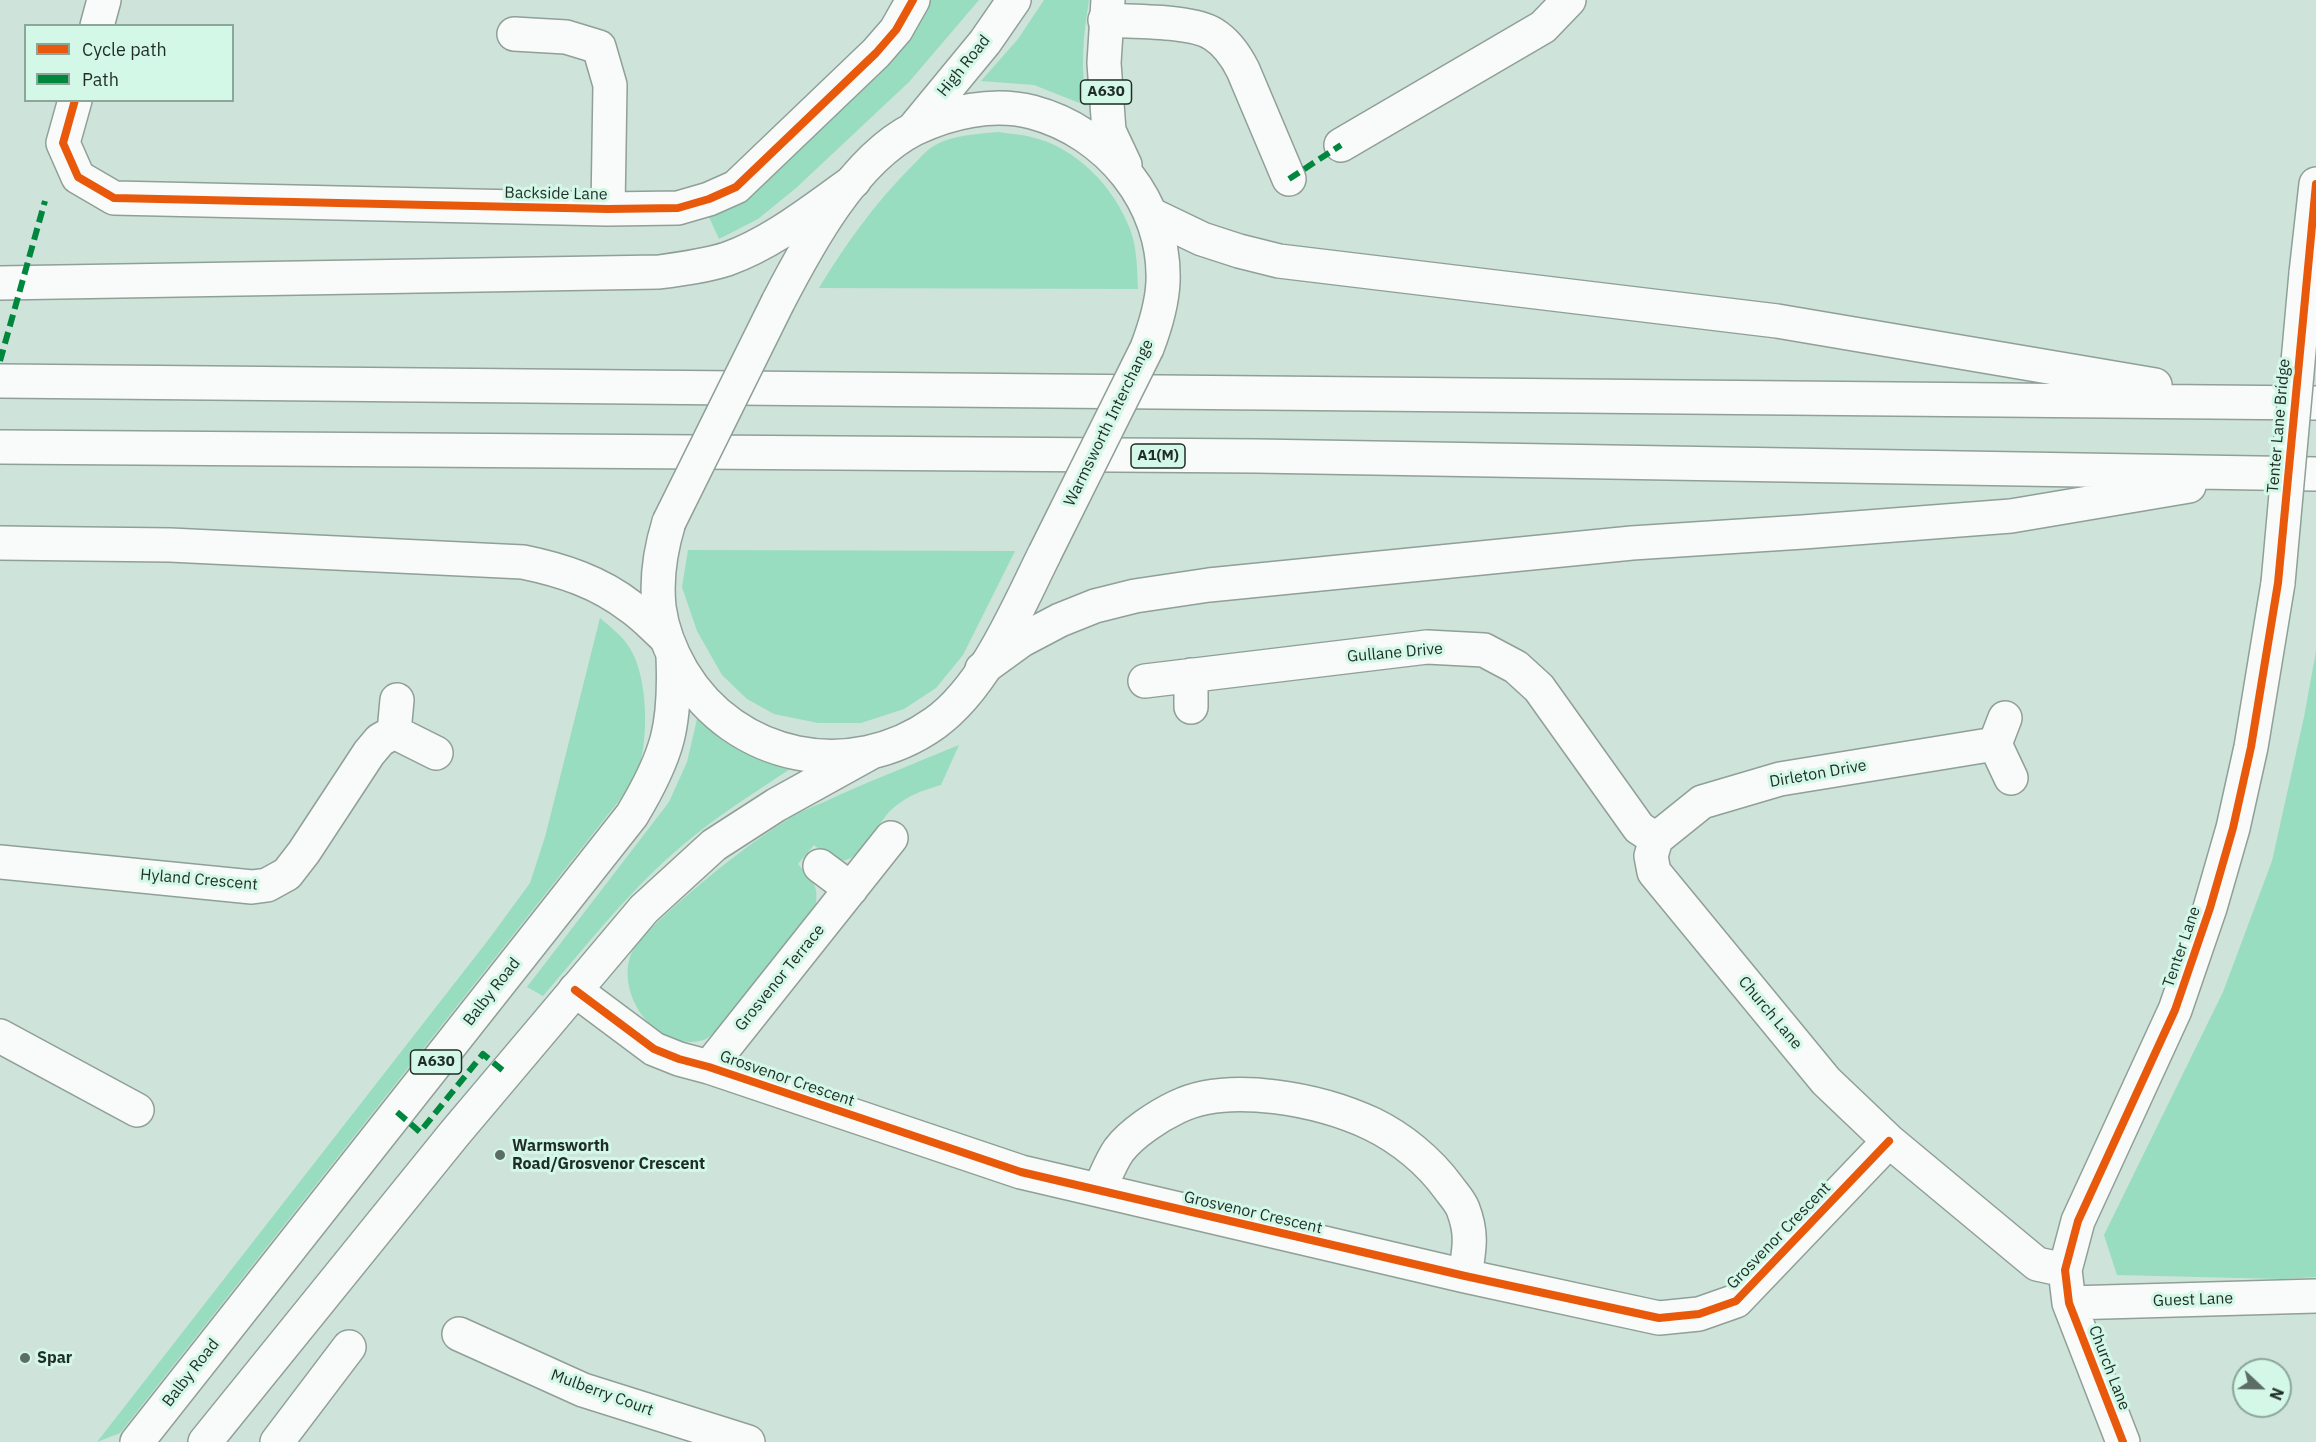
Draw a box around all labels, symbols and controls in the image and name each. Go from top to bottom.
legend [24,24,234,102]
street label: High Road [933,31,995,101]
text: Cycle path [82,38,167,61]
text: Path [82,68,119,91]
road number: A630 [1080,80,1132,104]
street label: Backside Lane [504,183,608,205]
street label: Warmsworth Interchange [1060,336,1158,510]
street label: Tenter Lane Bridge [2264,358,2294,494]
road number: A1(M) [1131,444,1185,468]
street label: Gullane Drive [1346,639,1444,667]
street label: Dirleton Drive [1768,756,1868,792]
street label: Hyland Crescent [139,865,259,895]
street label: Tenter Lane [2159,904,2205,990]
street label: Grosvenor Terrace [731,921,829,1035]
street label: Balby Road [459,954,525,1030]
street label: Church Lane [1734,973,1806,1053]
street label: Grosvenor Crescent [717,1047,857,1111]
road number: A630 [410,1050,462,1074]
place label: Warmsworth Road/Grosvenor Crescent [512,1136,705,1174]
marker: Warmsworth Road/Grosvenor Crescent [493,1148,507,1162]
street label: Grosvenor Crescent [1723,1178,1835,1294]
street label: Grosvenor Crescent [1182,1188,1324,1238]
street label: Guest Lane [2152,1289,2234,1311]
street label: Church Lane [2084,1323,2134,1413]
street label: Balby Road [158,1335,224,1411]
place label: Spar [37,1348,72,1368]
marker: Spar [18,1351,32,1365]
north arrow [2232,1358,2292,1418]
street label: Mulberry Court [548,1366,656,1420]
text: N [2265,1385,2288,1403]

